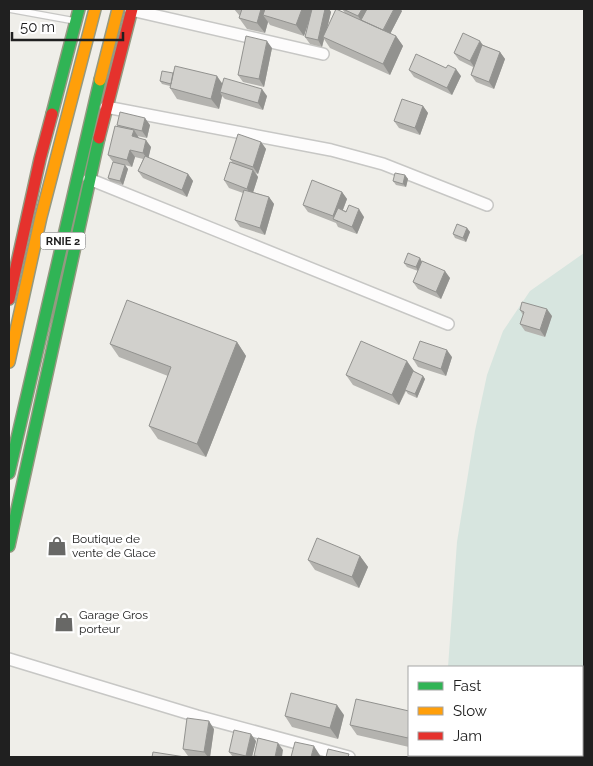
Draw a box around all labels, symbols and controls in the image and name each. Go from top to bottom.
scale bar [12,10,124,42]
text: 50 m [20,18,55,36]
road number: RNIE 2 [40,232,86,250]
place label: Boutique de vente de Glace [72,532,156,560]
shop icon: Boutique de vente de Glace [46,535,68,557]
place label: Garage Gros porteur [79,608,148,636]
shop icon: Garage Gros porteur [53,611,75,633]
legend [408,666,583,756]
text: Fast [453,677,481,695]
text: Slow [453,702,487,720]
text: Jam [453,727,482,745]

